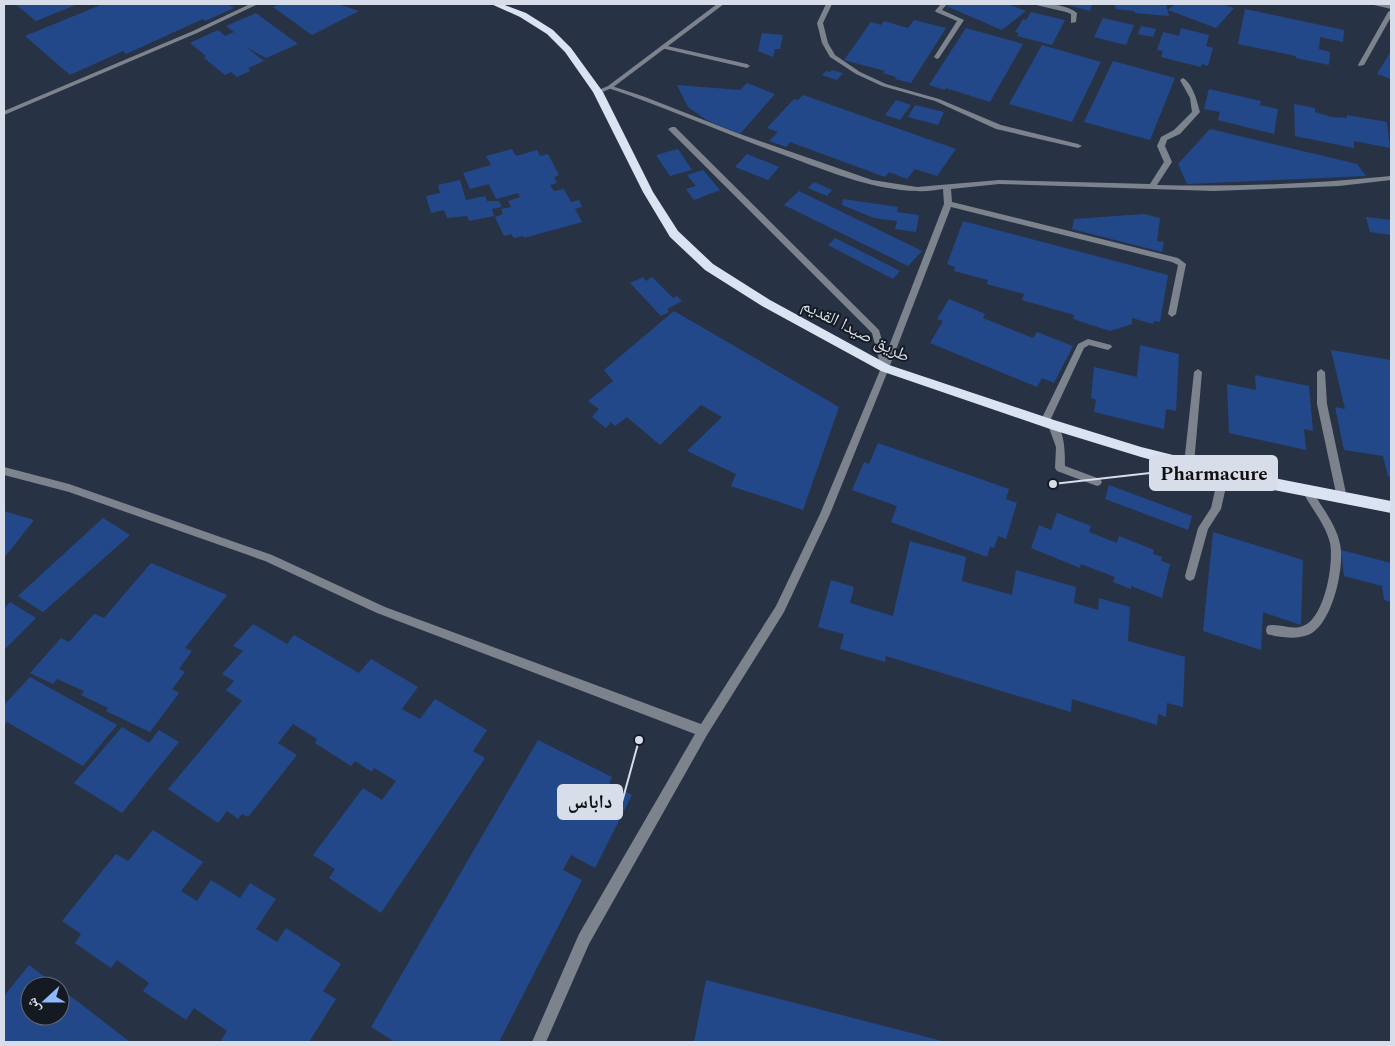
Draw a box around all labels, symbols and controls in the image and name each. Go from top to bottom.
street label: طريق صيدا القديم [797,291,915,369]
callout: Pharmacure [1150,456,1277,490]
text: Pharmacure [1160,460,1268,489]
callout: داباس [558,785,622,819]
text: داباس [568,788,612,817]
north arrow [20,976,70,1026]
text: ش [21,995,46,1016]

